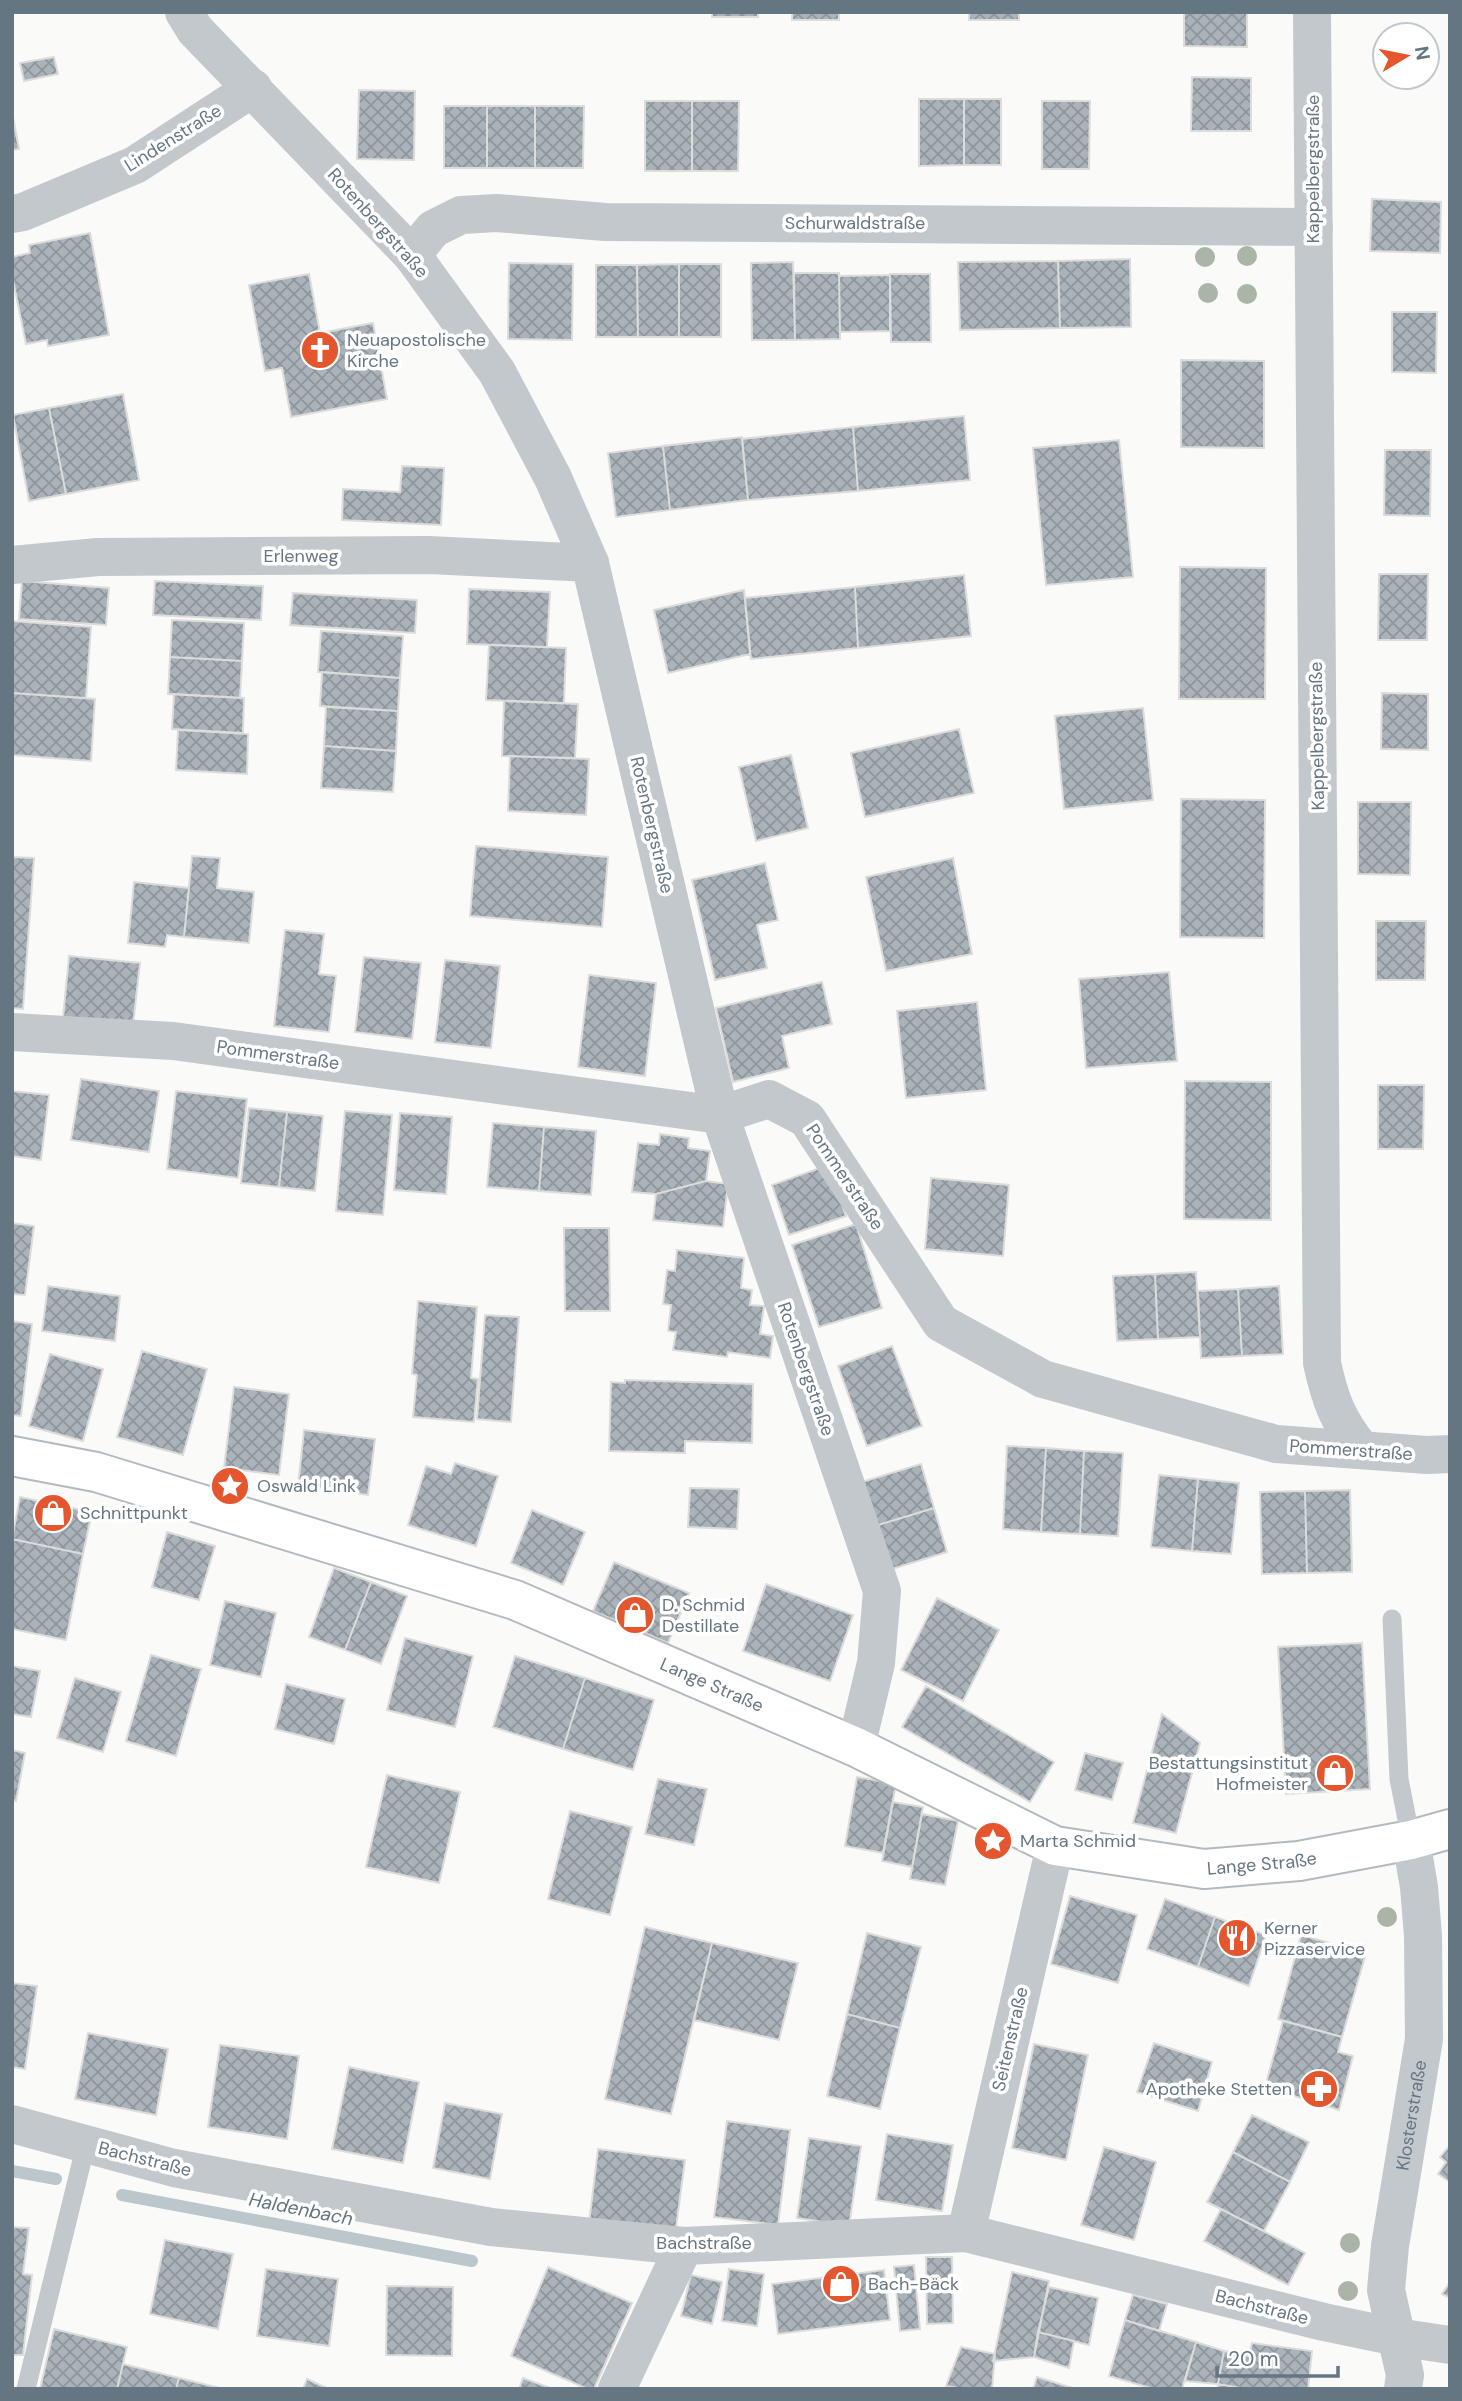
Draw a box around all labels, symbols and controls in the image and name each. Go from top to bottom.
north arrow [1371,21,1441,91]
text: N [1409,44,1436,62]
street label: Kappelbergstraße [1301,95,1325,243]
street label: Lindenstraße [120,99,226,177]
street label: Rotenbergstraße [322,163,434,283]
street label: Schurwaldstraße [785,211,925,235]
place label: Neuapostolische Kirche [347,328,486,373]
church icon: Neuapostolische Kirche [299,329,341,371]
street label: Erlenweg [263,544,339,568]
street label: Kappelbergstraße [1304,661,1330,811]
street label: Rotenbergstraße [625,754,679,896]
street label: Pommerstraße [215,1035,341,1075]
street label: Pommerstraße [800,1119,890,1235]
street label: Rotenbergstraße [772,1299,840,1439]
street label: Pommerstraße [1289,1434,1413,1466]
place icon: Oswald Link [209,1465,251,1507]
place label: Oswald Link [257,1474,356,1498]
shop icon: Schnittpunkt [32,1492,74,1534]
place label: Schnittpunkt [80,1501,188,1525]
place label: D. Schmid Destillate [662,1593,745,1638]
shop icon: D. Schmid Destillate [614,1594,656,1636]
street label: Lange Straße [656,1652,767,1718]
place label: Bestattungsinstitut Hofmeister [1149,1751,1308,1796]
shop icon: Bestattungsinstitut Hofmeister [1314,1752,1356,1794]
place icon: Marta Schmid [972,1820,1014,1862]
place label: Marta Schmid [1020,1829,1136,1853]
street label: Lange Straße [1206,1846,1319,1881]
place label: Kerner Pizzaservice [1264,1916,1365,1961]
restaurant icon: Kerner Pizzaservice [1216,1917,1258,1959]
street label: Seitenstraße [986,1984,1034,2094]
street label: Klosterstraße [1391,2058,1432,2172]
pharmacy icon: Apotheke Stetten [1298,2068,1340,2110]
place label: Apotheke Stetten [1146,2077,1292,2101]
street label: Bachstraße [96,2136,194,2182]
water label: Haldenbach [247,2187,355,2231]
street label: Bachstraße [656,2231,752,2255]
shop icon: Bach-Bäck [820,2263,862,2305]
place label: Bach-Bäck [868,2272,959,2296]
street label: Bachstraße [1213,2284,1311,2330]
scale bar [1217,2334,1338,2378]
text: 20 m [1228,2345,1279,2373]

